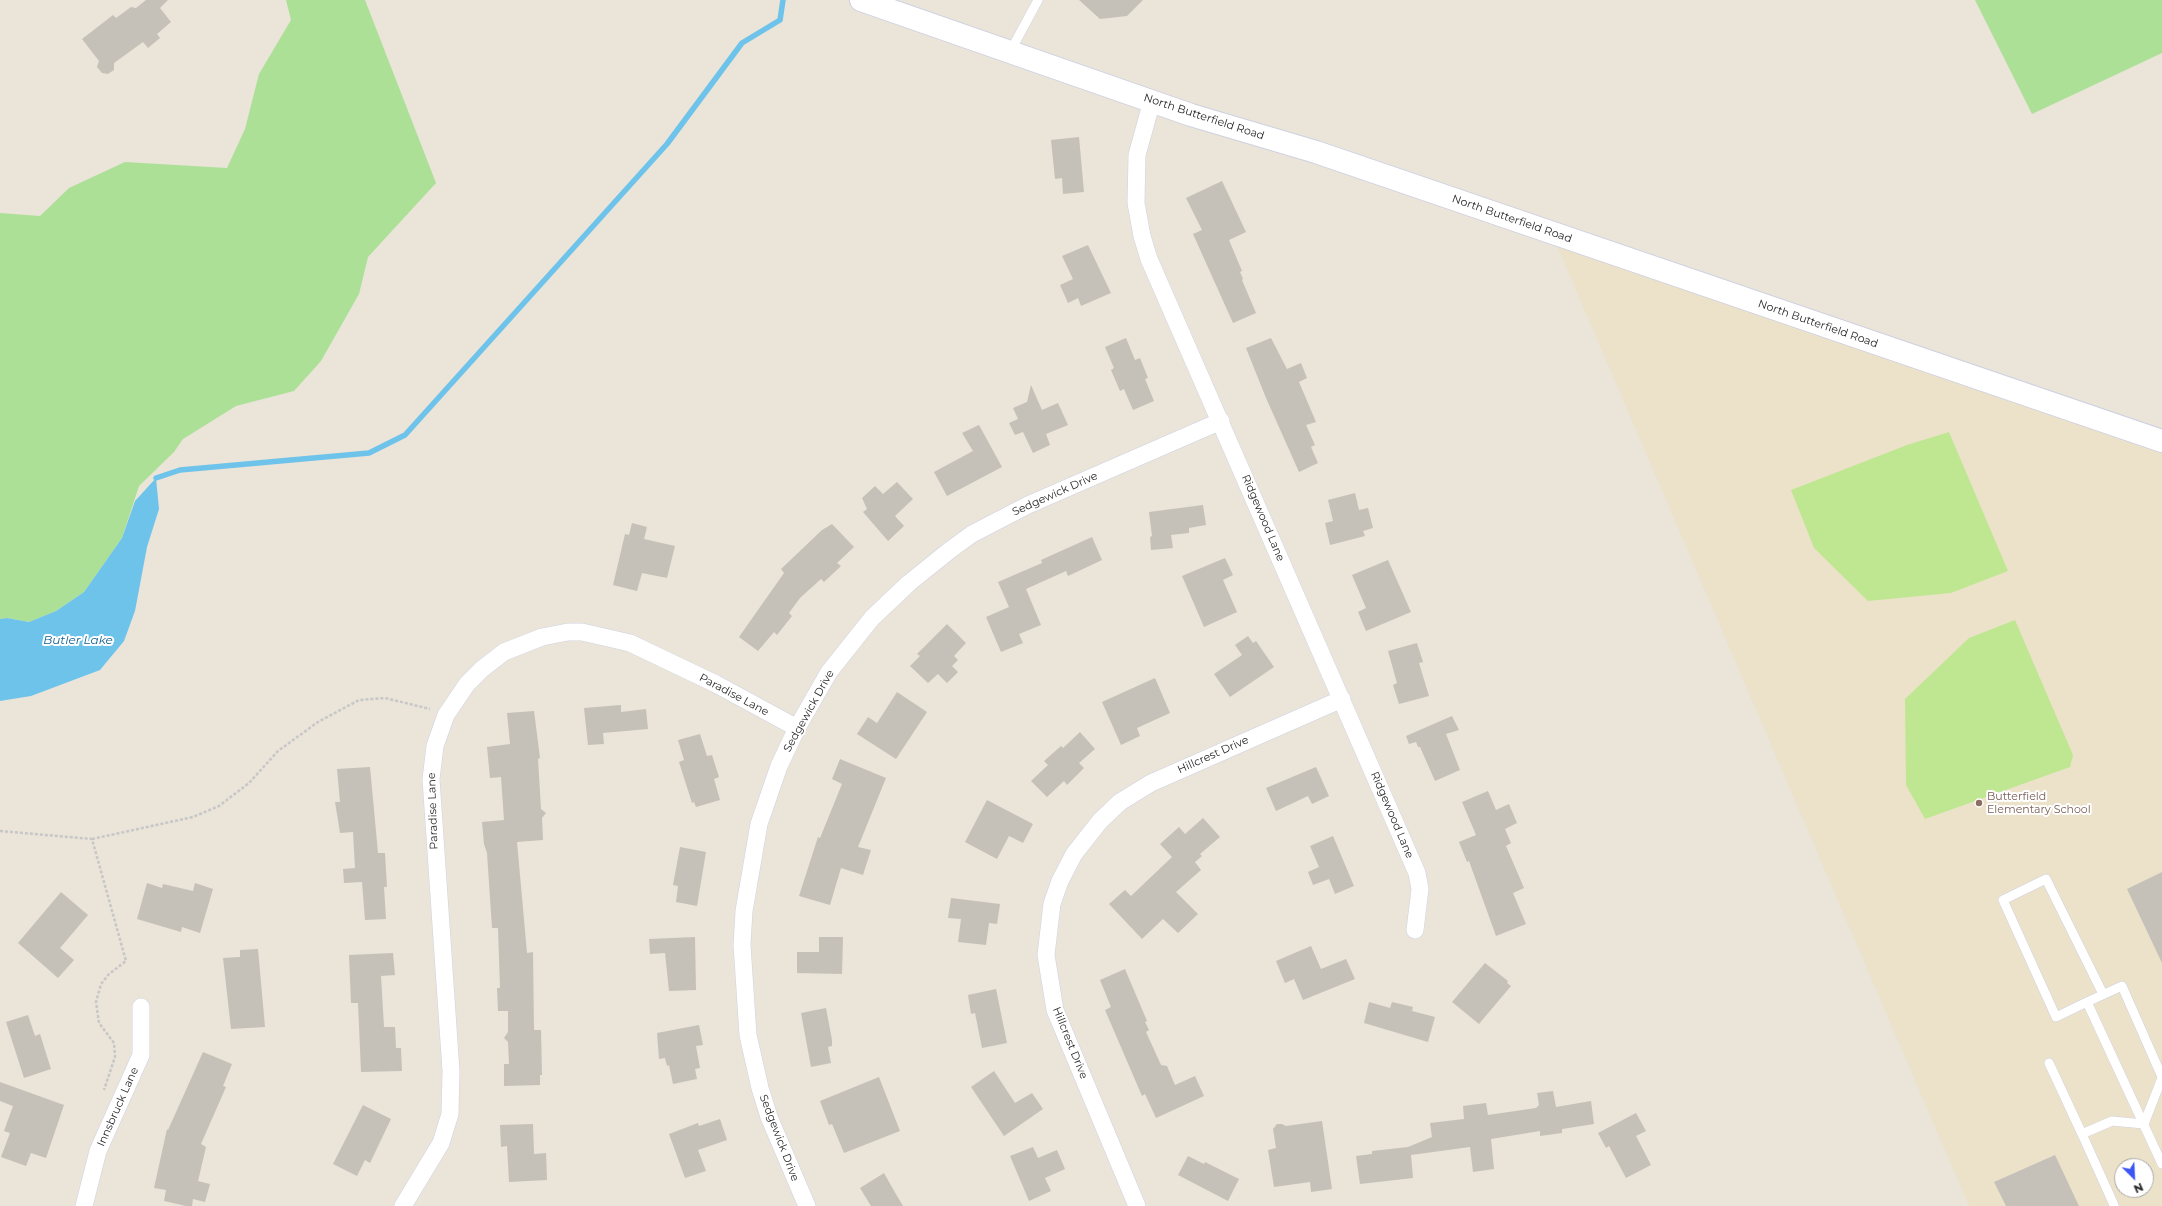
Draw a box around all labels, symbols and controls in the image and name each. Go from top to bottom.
street label: North Butterfield Road [1142,91,1266,143]
street label: North Butterfield Road [1450,192,1574,246]
street label: North Butterfield Road [1756,297,1880,351]
street label: Sedgewick Drive [1010,469,1100,519]
street label: Ridgewood Lane [1239,473,1287,563]
water label: Butler Lake [43,633,113,647]
street label: Sedgewick Drive [781,668,837,754]
street label: Paradise Lane [697,671,771,719]
street label: Hillcrest Drive [1175,733,1251,777]
street label: Ridgewood Lane [1368,770,1416,860]
street label: Paradise Lane [425,772,441,850]
place label: Butterfield Elementary School [1987,790,2091,816]
marker: Butterfield Elementary School [1974,798,1984,808]
street label: Hillcrest Drive [1050,1005,1090,1081]
street label: Innsbruck Lane [95,1065,141,1149]
street label: Sedgewick Drive [756,1093,802,1183]
north arrow [2114,1158,2154,1198]
text: N [2132,1180,2145,1196]

